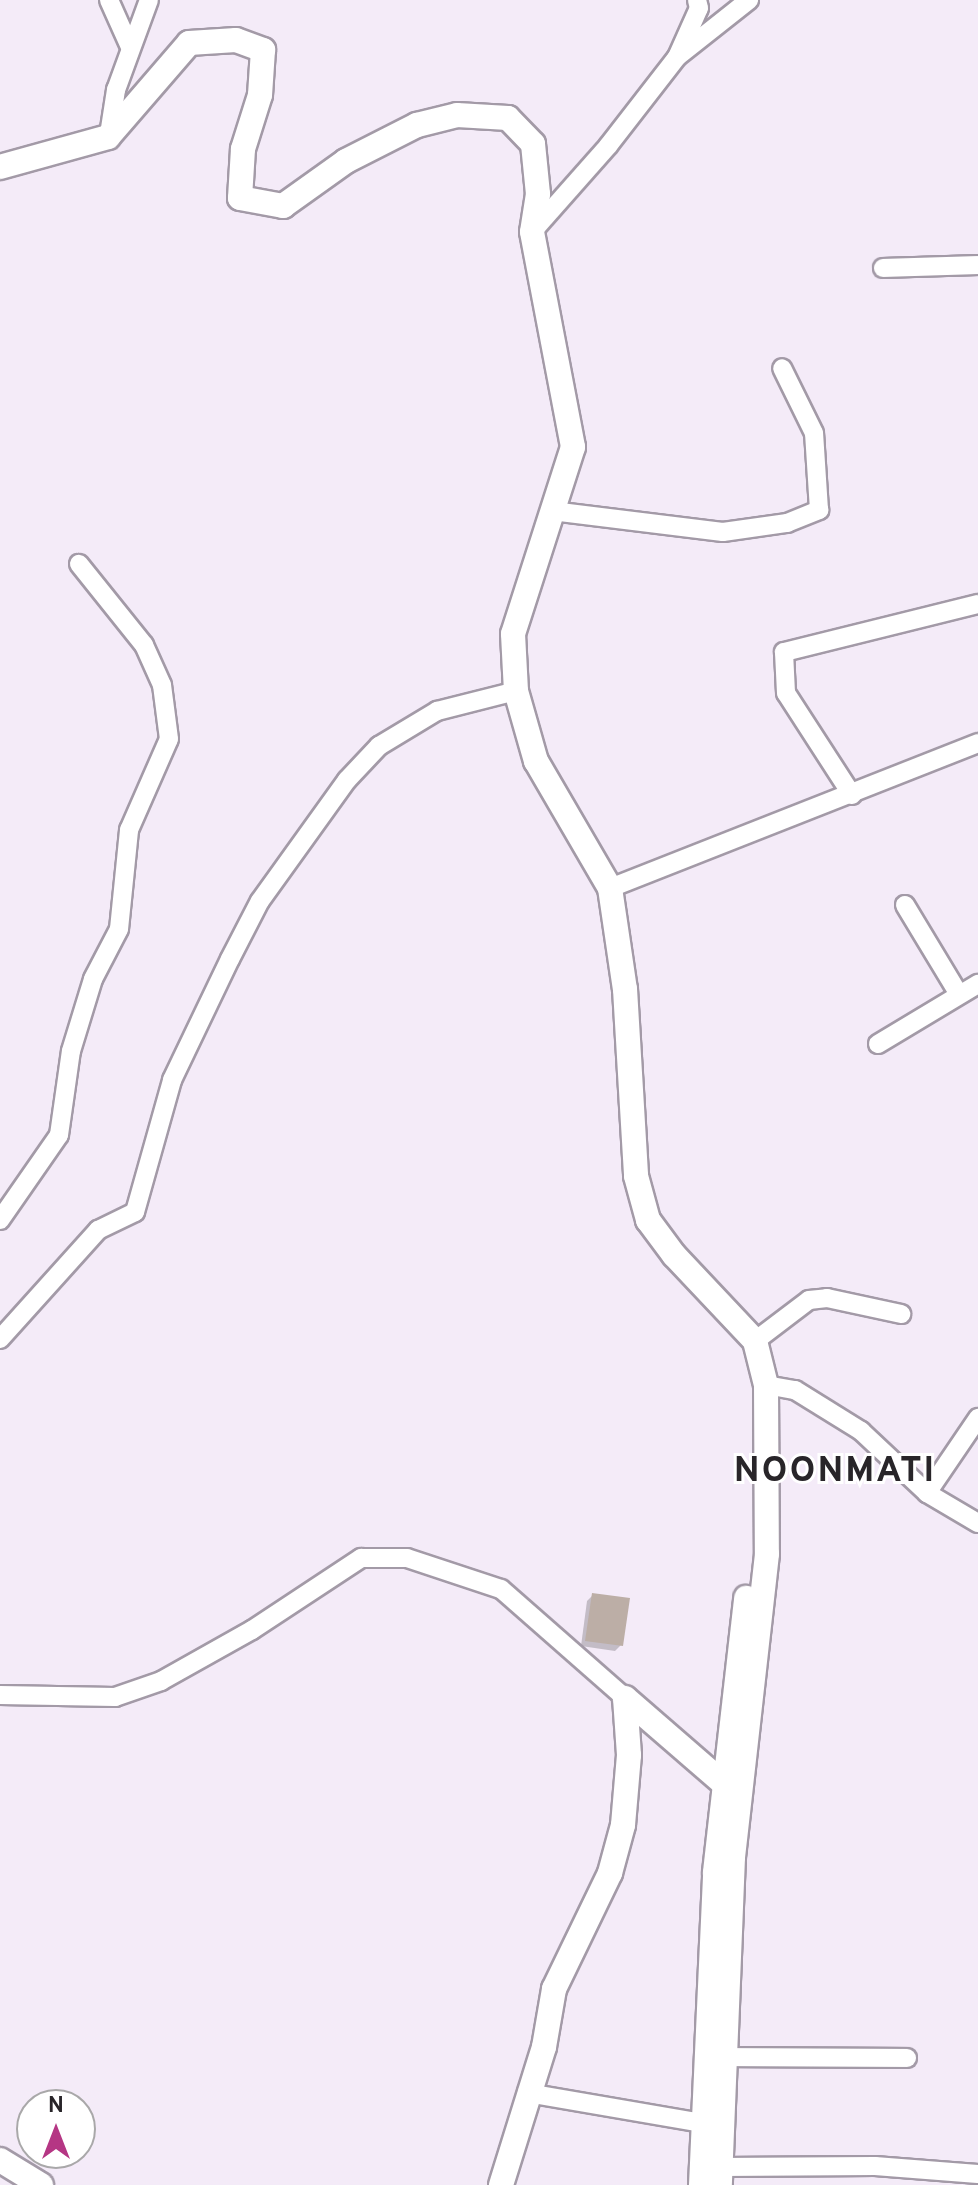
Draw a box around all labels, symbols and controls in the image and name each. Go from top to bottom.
district label: NOONMATI [734,1451,936,1495]
north arrow [16,2089,96,2169]
text: N [48,2093,64,2120]

